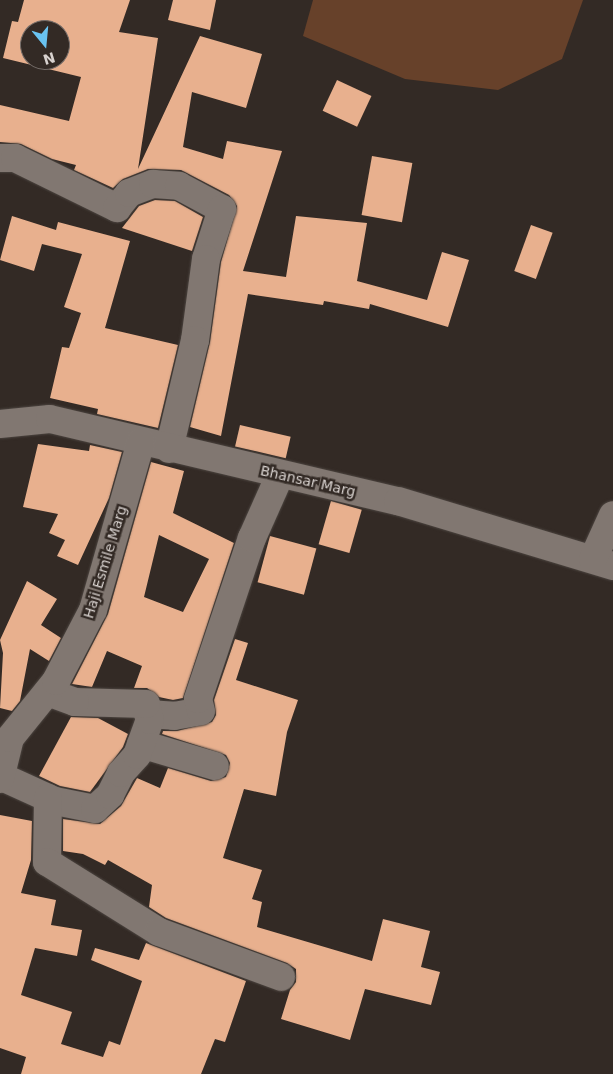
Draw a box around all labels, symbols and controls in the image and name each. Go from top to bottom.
north arrow [20,20,70,70]
text: N [41,49,57,68]
street label: Bhansar Marg [259,462,357,500]
street label: Haji Esmile Marg [80,504,130,620]

